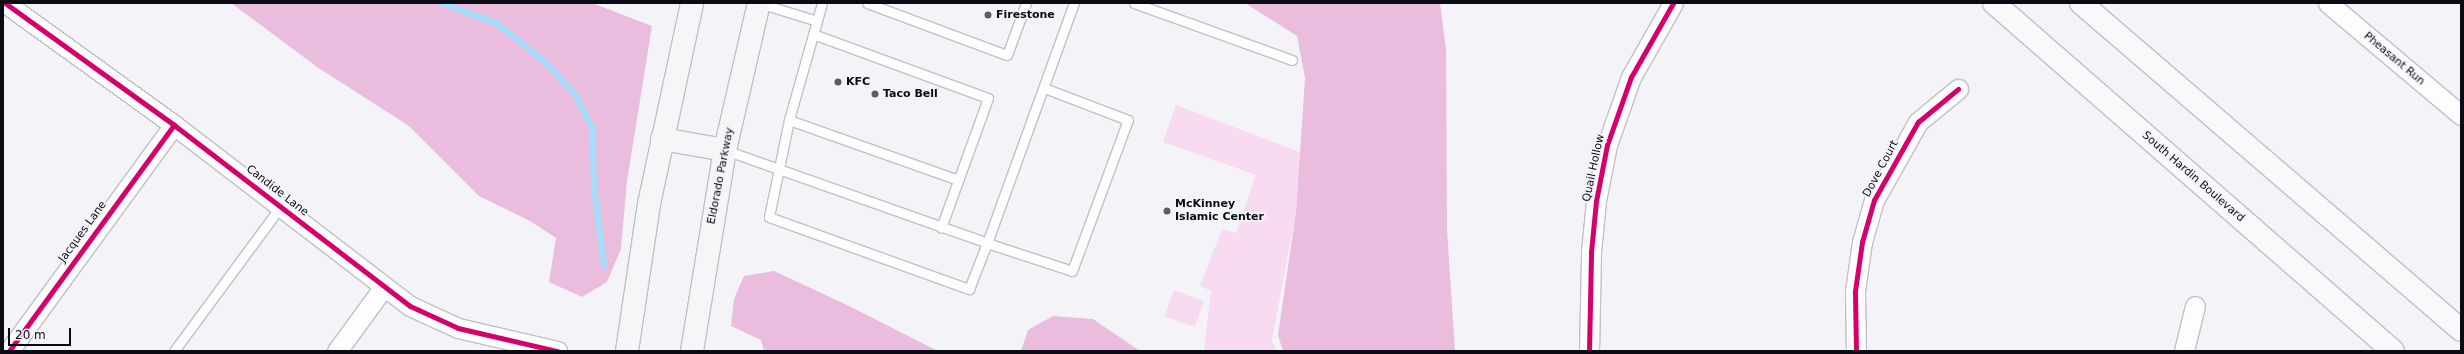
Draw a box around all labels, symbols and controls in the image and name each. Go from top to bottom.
place label: Firestone [996,8,1055,22]
marker: Firestone [983,10,993,20]
street label: Pheasant Run [2361,30,2427,88]
place label: KFC [846,75,870,89]
marker: KFC [833,77,843,87]
place label: Taco Bell [883,87,938,101]
marker: Taco Bell [870,89,880,99]
street label: Eldorado Parkway [705,127,737,225]
street label: South Hardin Boulevard [2139,129,2247,225]
street label: Quail Hollow [1580,133,1608,203]
street label: Dove Court [1861,138,1901,200]
street label: Candide Lane [243,163,311,219]
place label: McKinney Islamic Center [1175,198,1264,224]
street label: Jacques Lane [56,199,110,265]
marker: McKinney Islamic Center [1162,206,1172,216]
scale bar [10,320,73,346]
text: 20 m [15,328,46,342]

